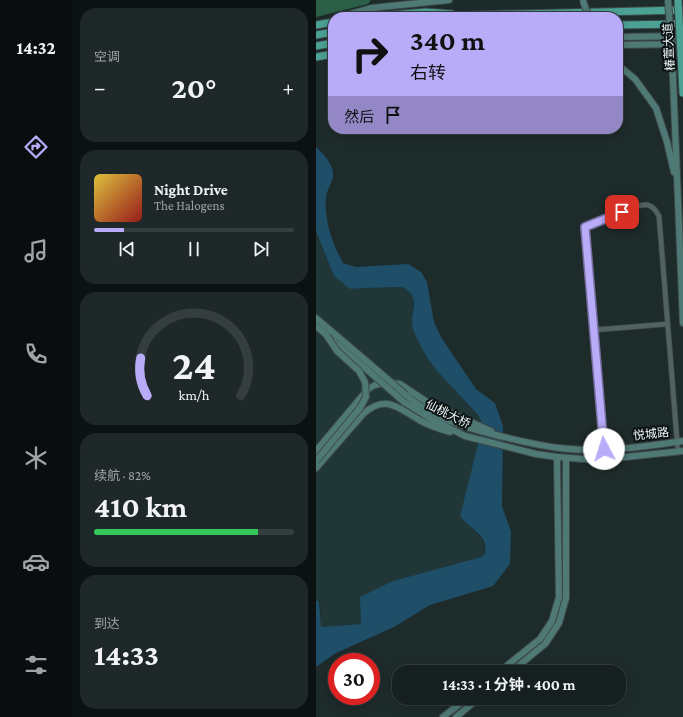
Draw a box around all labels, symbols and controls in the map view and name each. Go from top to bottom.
street label: 椿萱大道 [661,23,677,71]
text: 340 m [410,25,485,56]
icon: right [344,28,396,80]
text: 14:32 [16,38,56,58]
text: 空调 [94,49,120,64]
text: 右转 [410,63,446,83]
text: 20° [171,71,217,104]
text: − [94,75,106,100]
text: + [282,75,294,100]
icon: arrive [382,104,404,126]
text: 然后 [344,109,374,125]
icon: directions [22,133,50,161]
text: Night Drive [154,182,228,198]
pin [605,195,639,229]
text: The Halogens [154,198,225,213]
icon: arrive [611,201,633,223]
icon: music [22,237,50,265]
icon: previous [116,238,138,260]
icon: pause [183,238,205,260]
icon: next [250,238,272,260]
icon: phone [22,340,50,368]
text: 24 [172,342,216,388]
text: km/h [179,387,210,403]
street label: 仙桃大桥 [423,397,473,431]
street label: 悦城路 [632,425,670,443]
position arrow [583,428,625,470]
icon: climate [22,444,50,472]
text: 续航 · 82% [94,468,151,483]
text: 410 km [94,490,187,523]
icon: car [22,548,50,576]
text: 到达 [94,616,120,631]
text: 14:33 [94,638,159,671]
icon: filters [22,651,50,679]
speed limit sign: 30 [328,653,380,705]
text: 14:33 · 1 分钟 · 400 m [442,677,576,693]

